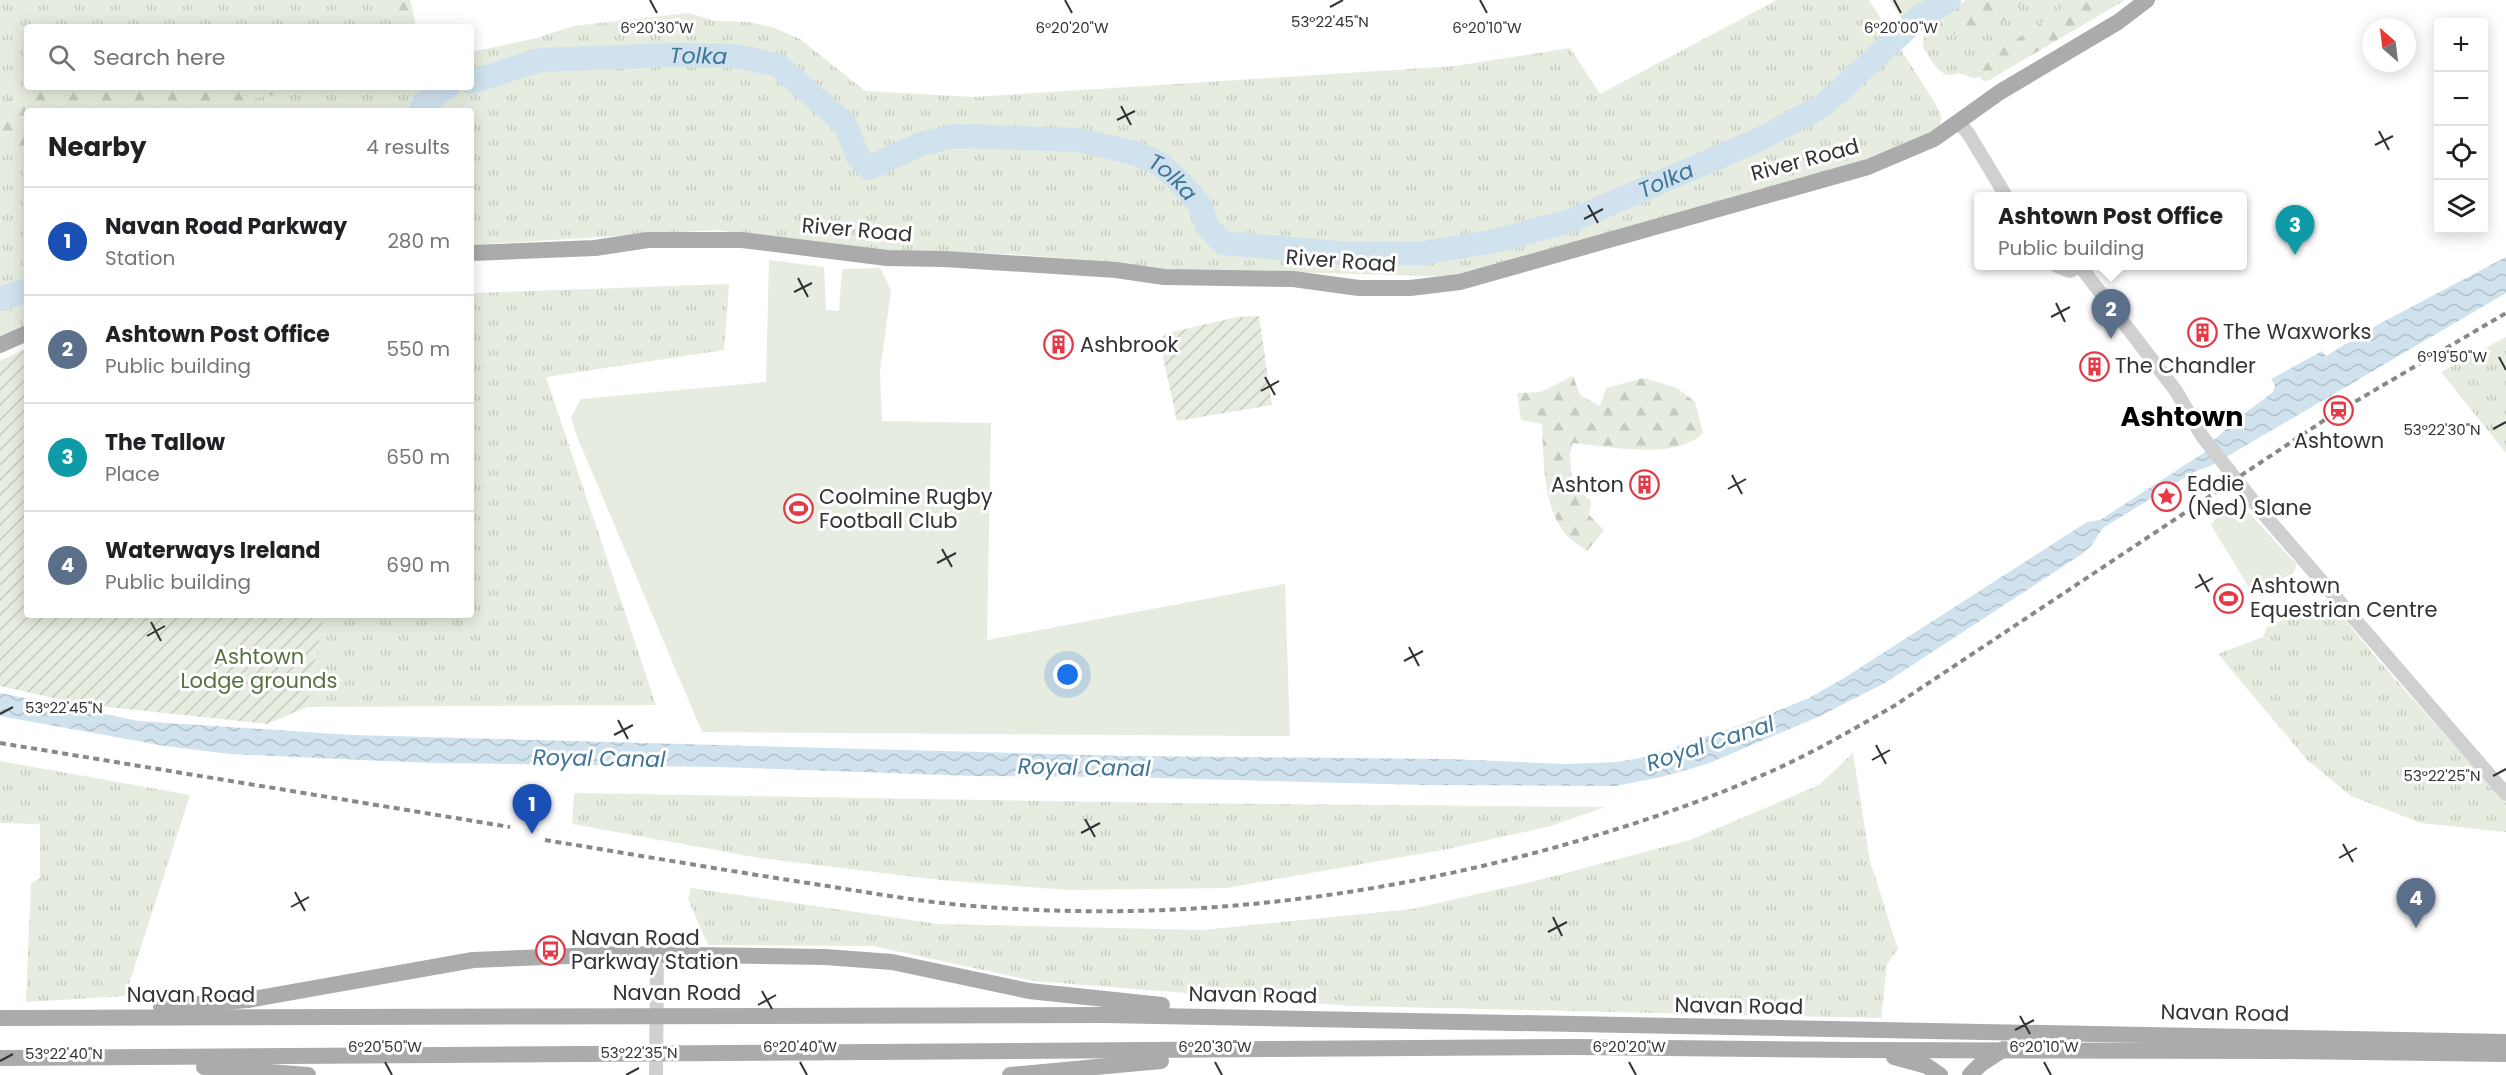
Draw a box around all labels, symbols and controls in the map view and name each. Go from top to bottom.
text: 53°22'45"N [1291,11,1369,32]
text: 6°20'30"W [620,17,694,38]
text: 6°20'20"W [1035,17,1109,38]
text: 6°20'10"W [1452,17,1522,38]
text: 6°20'00"W [1864,17,1938,38]
north arrow [2362,18,2416,72]
map controls [2434,18,2488,234]
button: + [2434,18,2488,72]
search box [24,24,474,90]
water label: Tolka [669,40,728,72]
icon: search [45,41,78,74]
text: Search here [93,42,226,73]
button: − [2434,72,2488,126]
button: locate [2434,126,2488,180]
text: Nearby [48,129,146,165]
street label: River Road [1748,131,1862,188]
text: 4 results [366,133,450,161]
water label: Tolka [1144,146,1205,208]
water label: Tolka [1633,155,1699,206]
button: layers [2434,180,2488,234]
popup [1974,192,2247,270]
text: Ashtown Post Office [1998,201,2223,232]
pin: 3 [2276,206,2314,255]
street label: River Road [801,210,913,249]
text: Navan Road Parkway [105,211,347,242]
text: 1 [64,227,71,255]
text: 280 m [387,227,450,255]
text: Public building [1998,234,2144,262]
street label: River Road [1285,242,1397,279]
text: Station [105,244,175,272]
pin: 2 [2092,290,2130,339]
building icon: The Waxworks [2186,316,2218,348]
place label: The Waxworks [2223,317,2371,346]
text: Ashtown Post Office [105,319,330,350]
building icon: Ashbrook [1043,329,1075,361]
place label: Ashbrook [1080,330,1178,359]
text: 2 [62,335,73,363]
text: 550 m [386,335,450,363]
text: 6°19'50"W [2417,346,2487,367]
building icon: The Chandler [2078,350,2110,382]
place label: The Chandler [2115,351,2256,380]
text: Public building [105,352,251,380]
station icon: Ashtown [2323,394,2355,426]
district label: Ashtown [2121,398,2243,435]
text: 53°22'30"N [2403,419,2481,440]
place label: Ashtown [2294,426,2384,455]
text: The Tallow [105,427,225,458]
text: 3 [61,443,74,471]
text: 650 m [386,443,450,471]
text: Place [105,460,160,488]
building icon: Ashton [1629,469,1661,501]
place label: Eddie (Ned) Slane [2187,469,2312,522]
place label: Ashton [1551,470,1624,499]
place icon: Eddie (Ned) Slane [2150,480,2182,512]
place label: Coolmine Rugby Football Club [819,482,993,535]
sports icon: Coolmine Rugby Football Club [782,493,814,525]
text: Waterways Ireland [105,535,320,566]
text: 4 [61,551,74,579]
text: 690 m [386,551,450,579]
text: Public building [105,568,251,596]
place label: Ashtown Equestrian Centre [2250,571,2437,624]
sports icon: Ashtown Equestrian Centre [2213,582,2245,614]
park label: Ashtown Lodge grounds [180,642,338,695]
your location [1053,660,1082,689]
text: 53°22'45"N [25,697,103,718]
water label: Royal Canal [1642,708,1779,779]
water label: Royal Canal [532,742,666,775]
water label: Royal Canal [1017,751,1151,784]
text: 53°22'25"N [2403,765,2481,786]
pin: 1 [512,784,552,834]
pin: 4 [2396,878,2436,928]
place label: Navan Road Parkway Station [571,923,739,976]
bus stop icon: Navan Road Parkway Station [534,934,566,966]
street label: Navan Road [613,978,741,1007]
street label: Navan Road [1188,979,1318,1010]
street label: Navan Road [127,980,255,1009]
street label: Navan Road [1674,990,1804,1021]
street label: Navan Road [2160,997,2290,1028]
text: 6°20'50"W [348,1036,422,1057]
text: 6°20'40"W [763,1036,837,1057]
text: 6°20'30"W [1178,1036,1252,1057]
text: 6°20'20"W [1592,1036,1666,1057]
text: 6°20'10"W [2009,1036,2079,1057]
text: 53°22'35"N [600,1042,678,1063]
text: 53°22'40"N [25,1043,103,1064]

